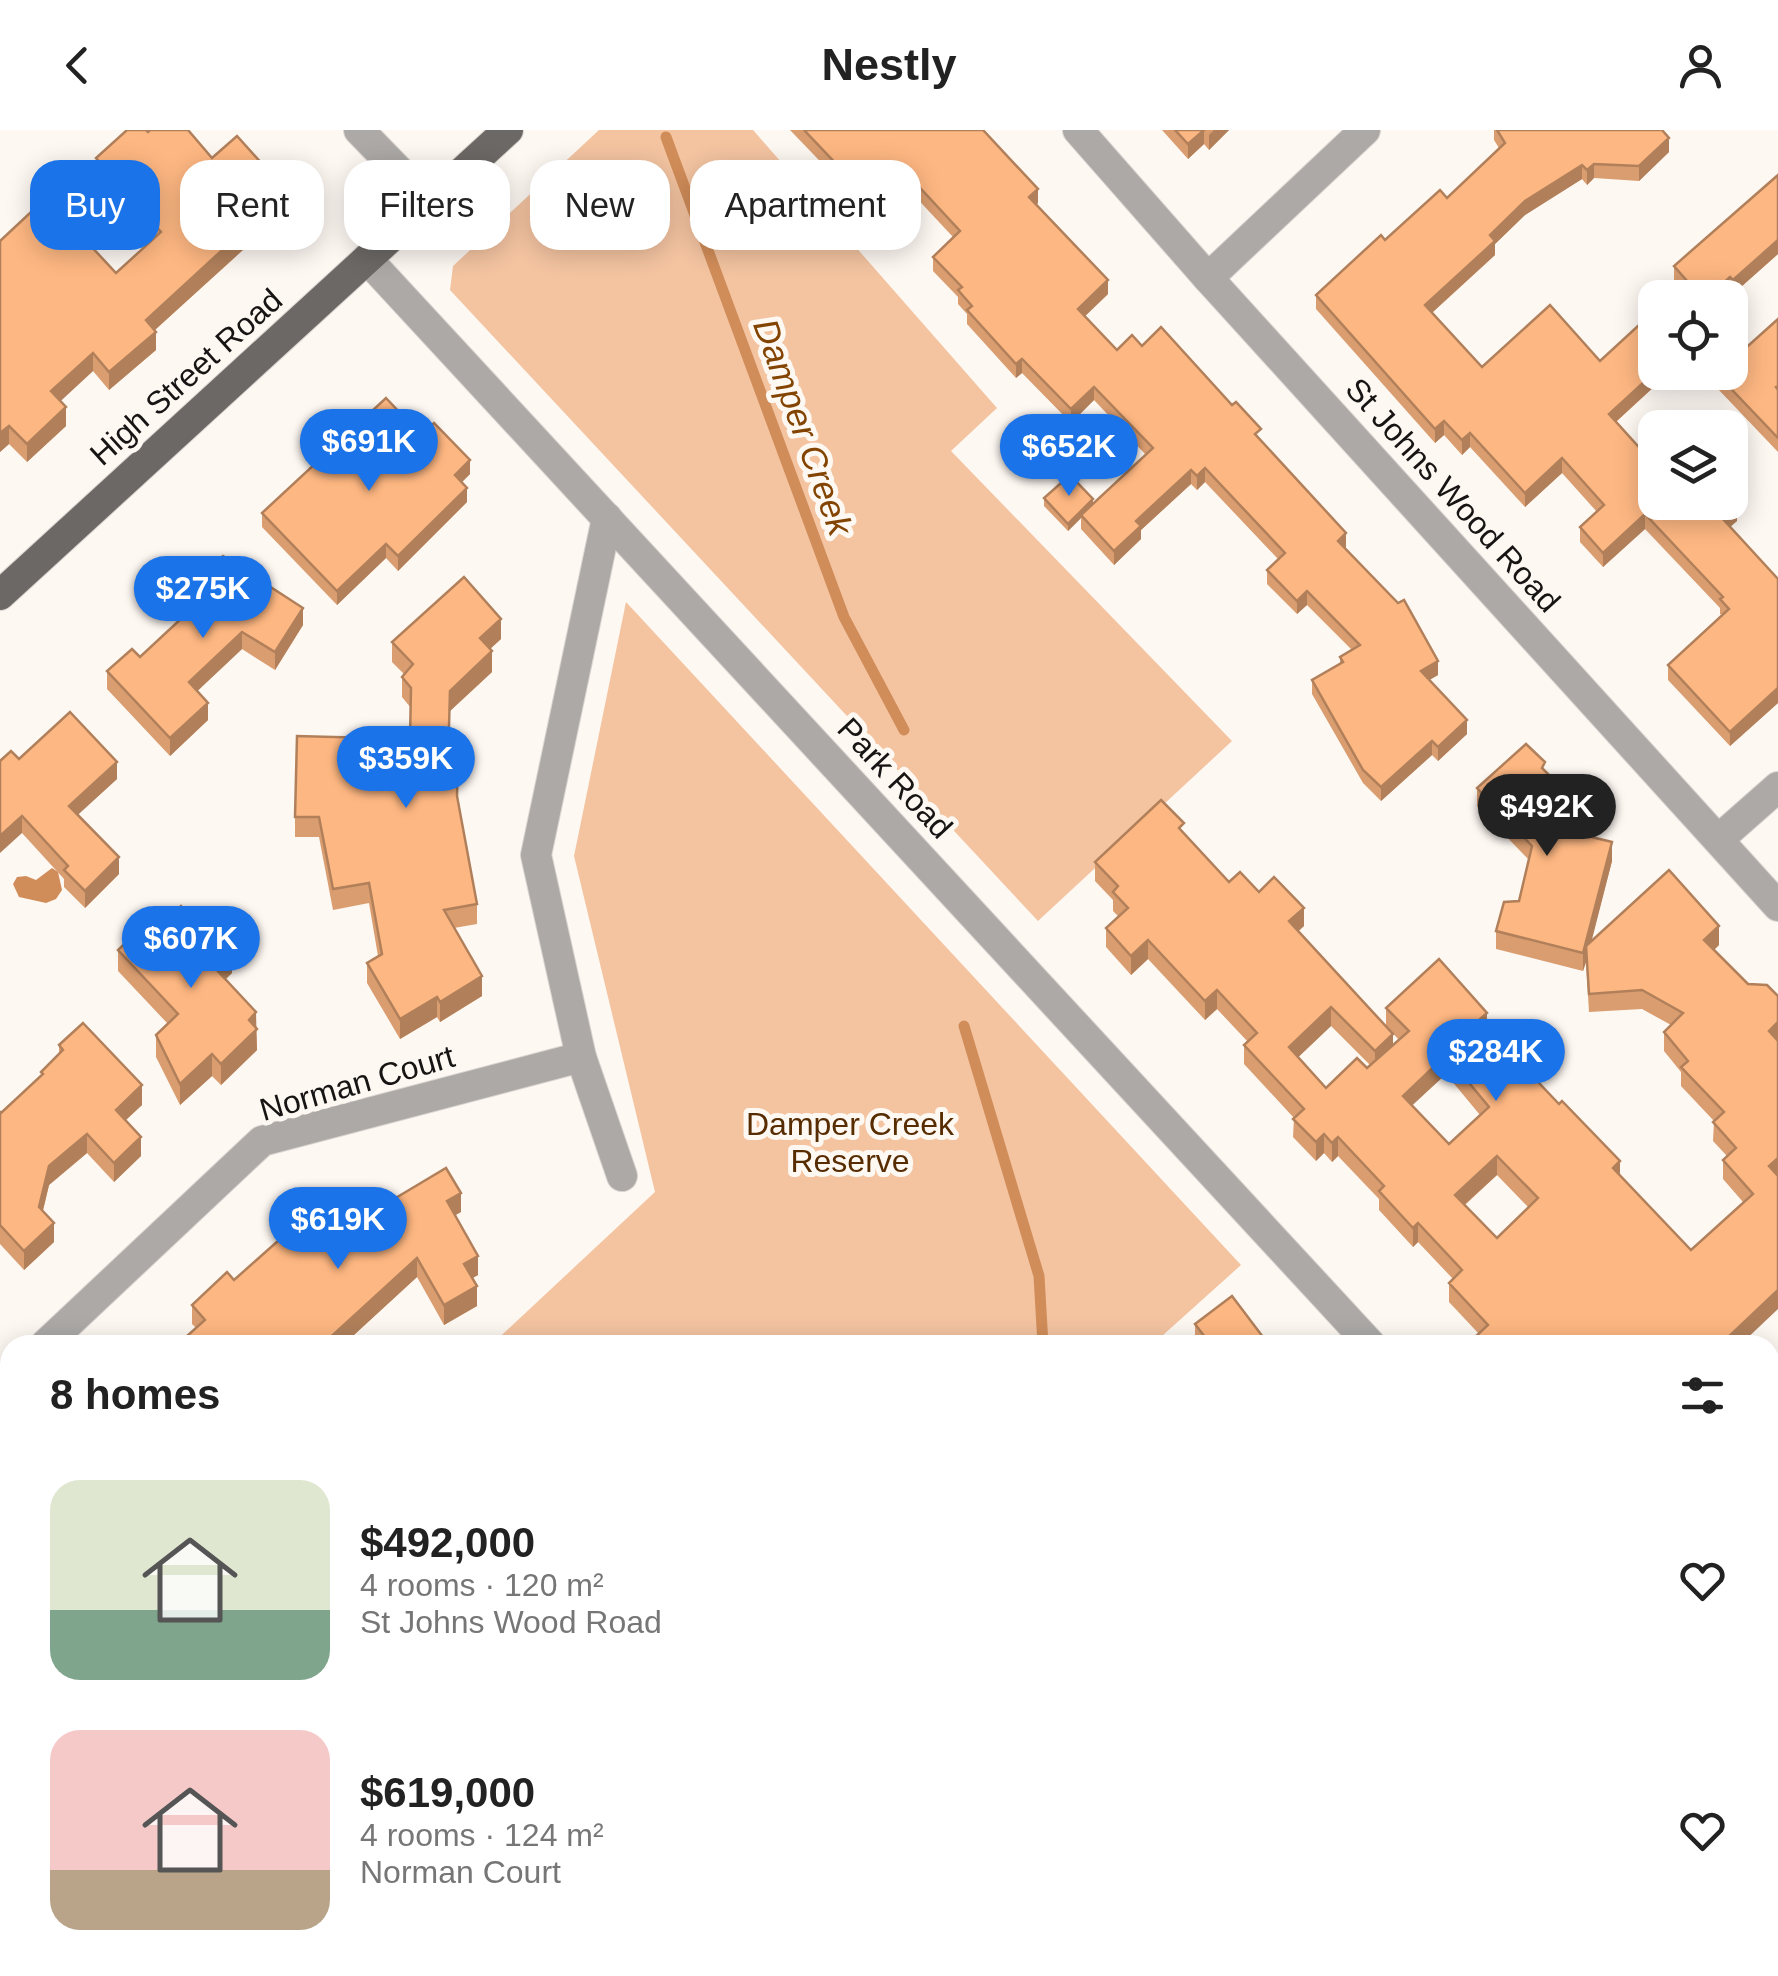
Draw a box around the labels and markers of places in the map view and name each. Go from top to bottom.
pin: $691K [299,409,439,494]
pin: $652K [999,414,1139,499]
pin: $275K [133,556,273,641]
pin: $359K [336,726,476,811]
pin: $492K [1477,774,1617,859]
pin: $607K [121,906,261,991]
pin: $284K [1426,1019,1566,1104]
pin: $619K [268,1187,408,1272]

